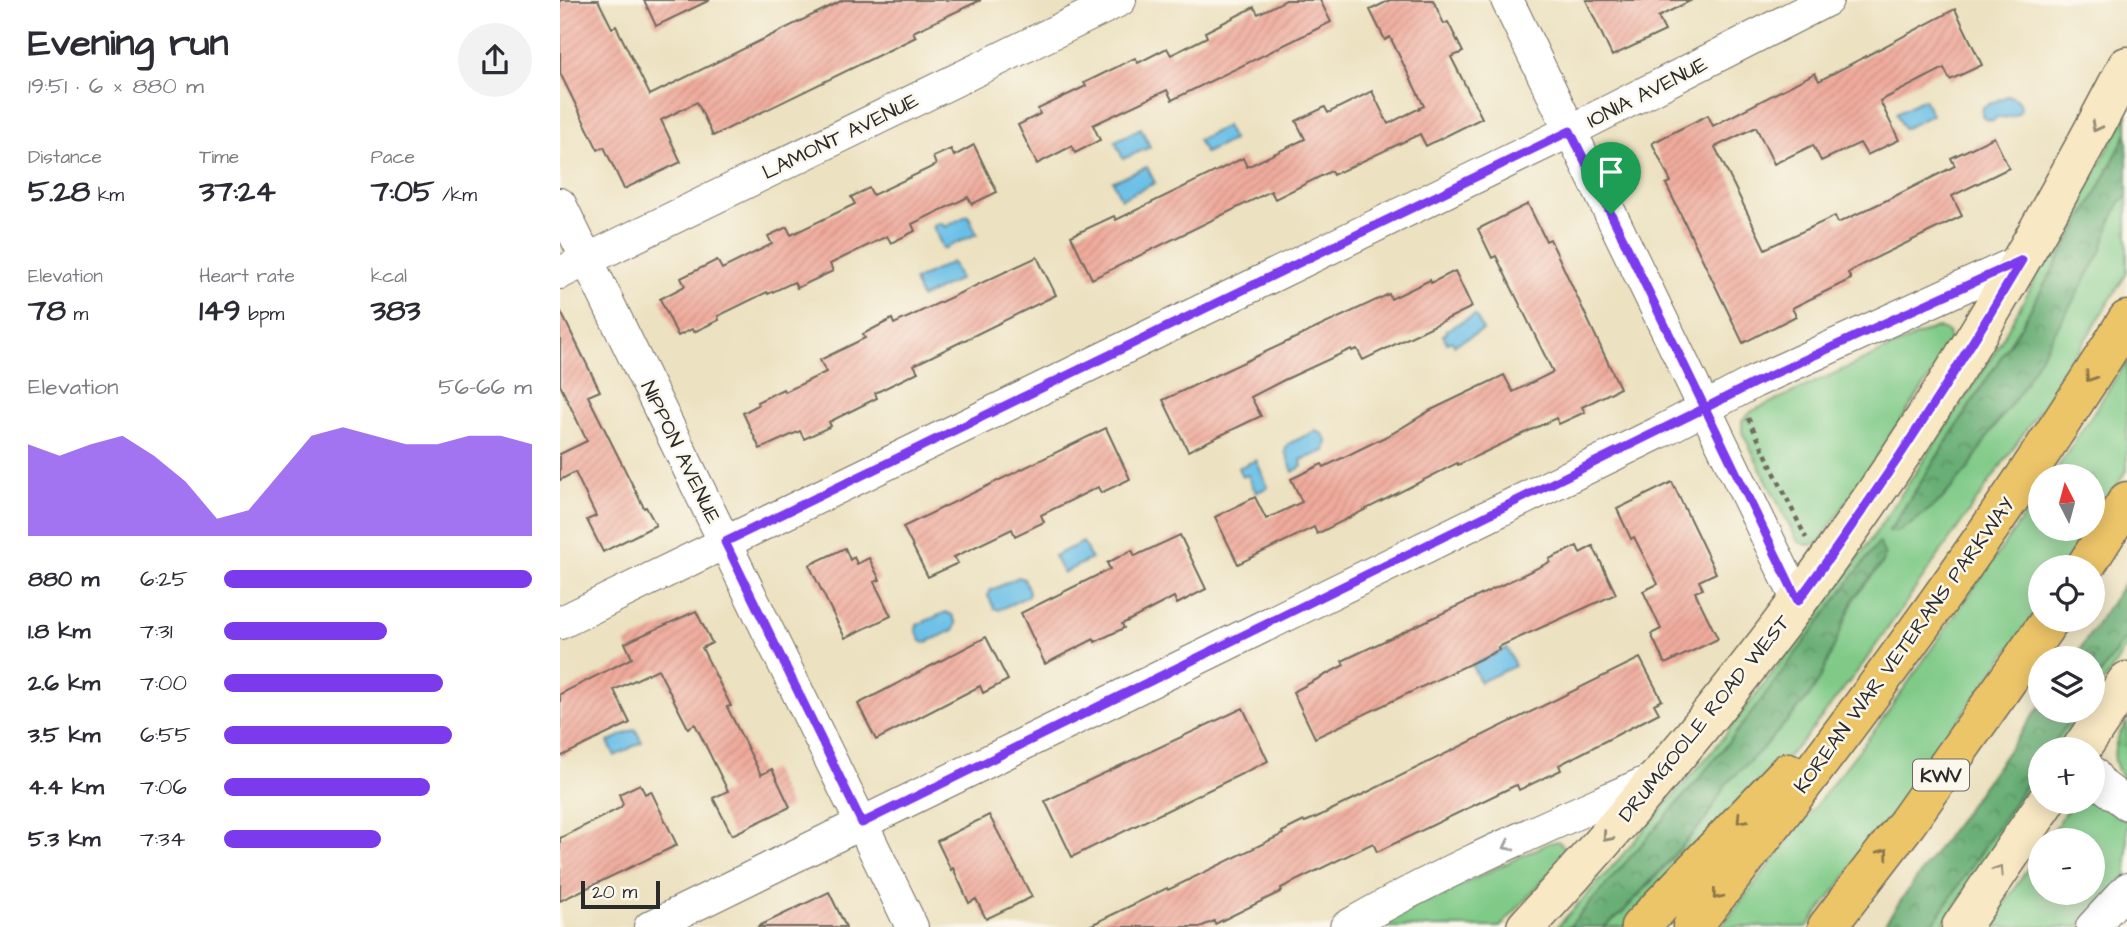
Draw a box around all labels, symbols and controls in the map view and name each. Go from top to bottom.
text: Evening run [28,18,229,70]
button: share [458,23,532,97]
street label: IONIA AVENUE [1582,49,1713,135]
text: 19:51 · 6 × 880 m [28,70,204,102]
street label: LAMONT AVENUE [757,86,924,187]
one-way arrow [2090,119,2104,132]
pin [1581,142,1641,214]
text: Distance [28,144,102,171]
text: Time [199,144,239,171]
text: Pace [371,144,415,171]
icon: arrive [1592,153,1630,191]
text: 5.28 [28,171,90,213]
text: 37:24 [199,171,276,213]
text: 7:05 [371,171,434,213]
text: km [90,182,124,209]
text: /km [434,182,477,209]
text: Elevation [28,263,103,290]
text: Heart rate [199,263,295,290]
text: kcal [371,263,407,290]
text: 78 [28,290,66,332]
text: 149 [199,290,241,332]
text: 383 [371,290,421,332]
text: m [66,301,88,328]
text: bpm [241,301,284,328]
one-way arrow [2086,370,2099,383]
text: Elevation [28,371,119,403]
text: 56–66 m [438,371,532,403]
street label: NIPPON AVENUE [633,376,728,529]
north arrow [2028,464,2105,541]
map controls [2028,464,2105,905]
street label: KOREAN WAR VETERANS PARKWAY [1787,491,2022,799]
button: locate [2028,555,2105,632]
text: 880 m [28,563,99,595]
text: 6:25 [140,563,188,595]
street label: DRUMGOOLE ROAD WEST [1612,608,1798,828]
text: 1.8 km [28,615,90,647]
text: 7:31 [140,615,173,647]
button: layers [2028,646,2105,723]
text: 2.6 km [28,667,100,699]
text: 7:00 [140,667,187,699]
text: 3.5 km [28,719,100,751]
text: 6:55 [140,719,191,751]
button: + [2028,737,2105,814]
road number: KWV [1913,760,1969,790]
text: 4.4 km [28,771,104,803]
text: 7:06 [140,771,187,803]
one-way arrow [1737,811,1750,824]
text: 5.3 km [28,823,100,855]
text: 7:34 [140,823,185,855]
button: − [2028,828,2105,905]
one-way arrow [1603,829,1615,842]
one-way arrow [1503,837,1515,851]
one-way arrow [1875,849,1888,861]
one-way arrow [1991,865,2004,878]
scale bar [581,878,660,910]
text: 20 m [592,879,637,906]
one-way arrow [1713,887,1726,900]

